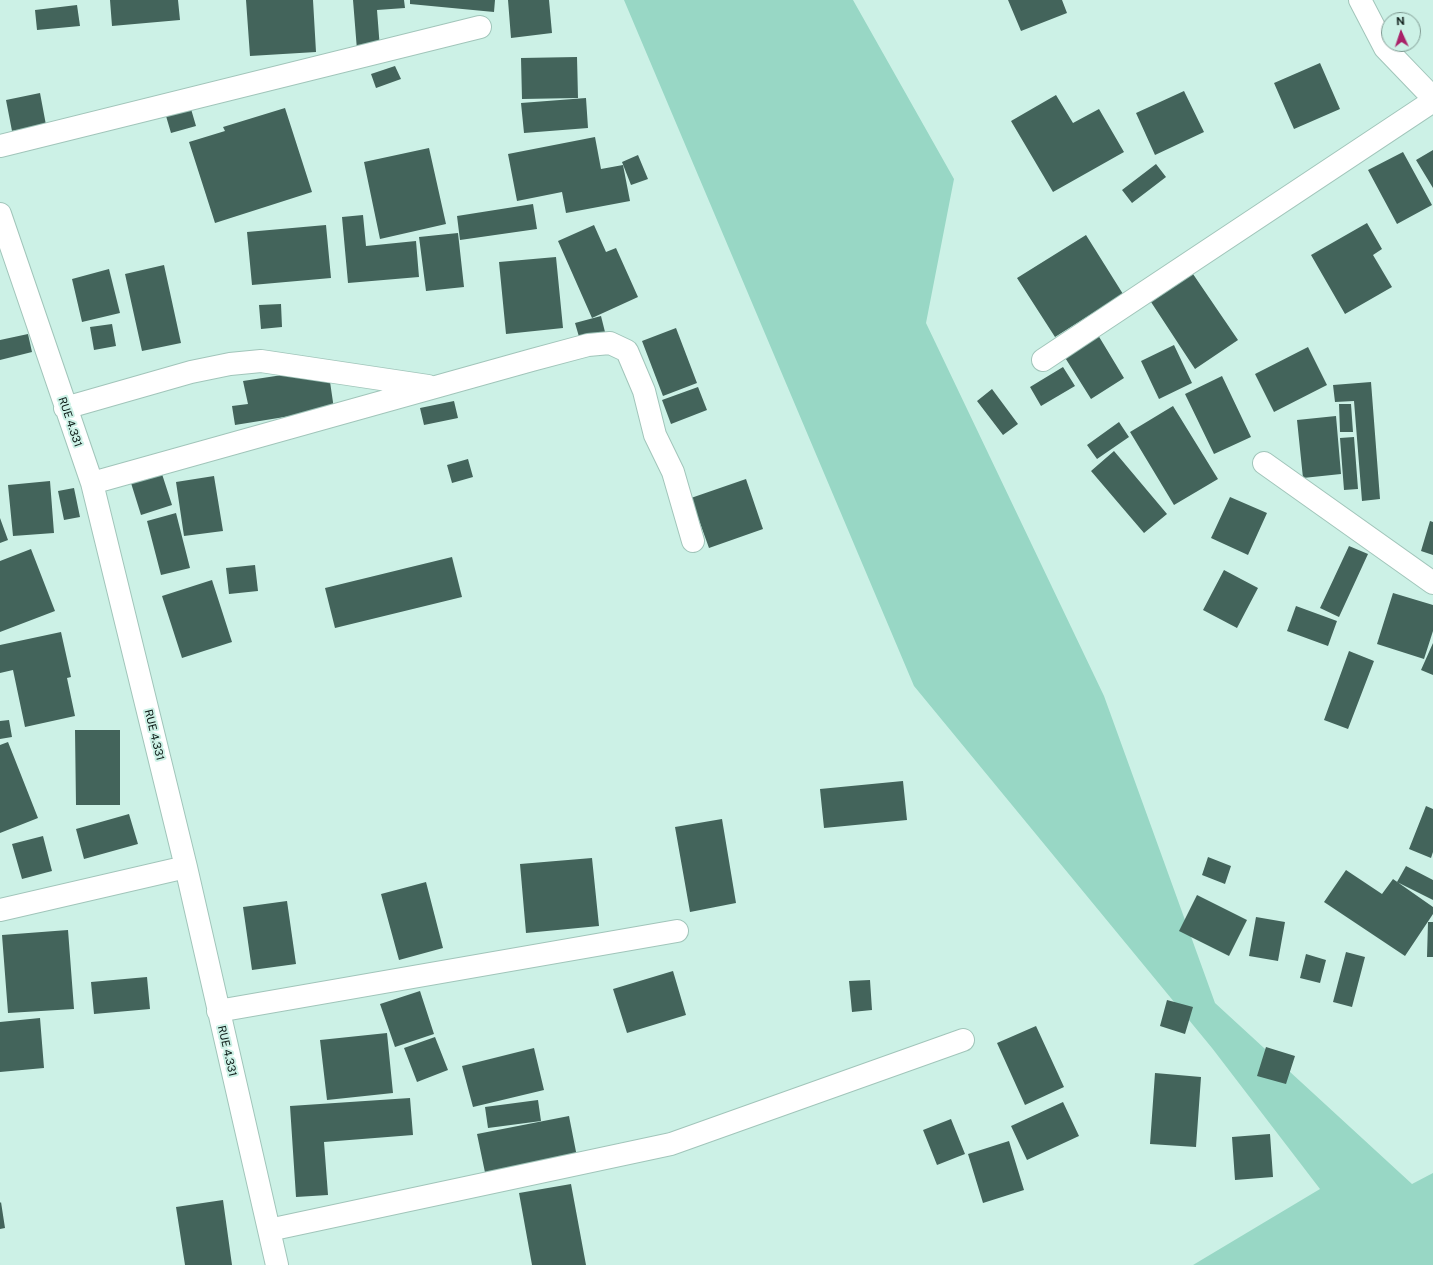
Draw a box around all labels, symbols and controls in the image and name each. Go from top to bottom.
north arrow [1381,12,1421,52]
text: N [1396,15,1405,27]
street label: RUE 4.331 [55,395,85,449]
street label: RUE 4.331 [141,708,167,762]
street label: RUE 4.331 [215,1024,239,1078]

